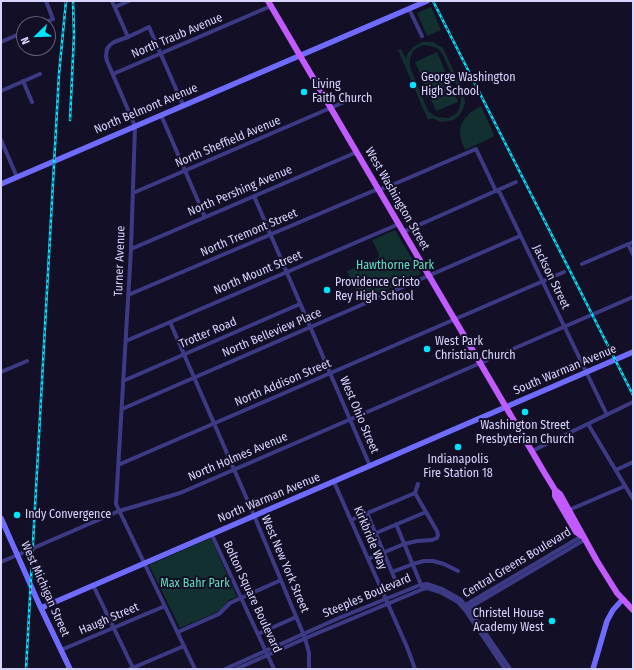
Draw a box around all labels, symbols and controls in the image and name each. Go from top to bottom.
street label: North Traub Avenue [129,10,225,62]
north arrow [16,16,56,56]
text: N [18,35,33,46]
place label: George Washington High School [421,71,516,99]
place label: Living Faith Church [312,78,372,106]
marker: George Washington High School [408,80,418,90]
street label: North Belmont Avenue [92,81,200,137]
marker: Living Faith Church [299,87,309,97]
street label: North Sheffield Avenue [173,113,283,171]
street label: West Washington Street [362,145,432,253]
street label: North Pershing Avenue [186,162,294,220]
street label: North Tremont Street [198,206,300,260]
street label: Turner Avenue [112,225,128,297]
street label: Jackson Street [529,242,573,312]
street label: North Mount Street [212,248,304,298]
park label: Hawthorne Park [356,259,434,273]
place label: Providence Cristo Rey High School [335,276,420,304]
marker: Providence Cristo Rey High School [322,285,332,295]
street label: North Belleview Place [220,306,324,360]
street label: Trotter Road [177,314,239,352]
place label: West Park Christian Church [435,335,515,363]
street label: South Warman Avenue [511,342,619,398]
marker: West Park Christian Church [422,344,432,354]
street label: North Addison Street [233,356,333,410]
street label: West Ohio Street [336,374,382,456]
marker: Washington Street Presbyterian Church [520,407,530,417]
place label: Washington Street Presbyterian Church [476,419,574,447]
street label: North Holmes Avenue [186,430,290,484]
marker: Indianapolis Fire Station 18 [453,442,463,452]
place label: Indianapolis Fire Station 18 [423,453,493,481]
street label: North Warman Avenue [216,470,322,526]
street label: Kirkbride Way [350,504,390,572]
place label: Indy Convergence [25,508,111,522]
marker: Indy Convergence [12,510,22,520]
street label: West New York Street [258,513,312,615]
street label: Central Greens Boulevard [460,525,574,601]
street label: West Michigan Street [18,539,72,639]
street label: Bolton Square Boulevard [220,539,284,655]
street label: Steeples Boulevard [321,571,413,621]
park label: Max Bahr Park [160,577,230,591]
street label: Haugh Street [77,600,141,638]
place label: Christel House Academy West [473,607,544,635]
marker: Christel House Academy West [547,616,557,626]

